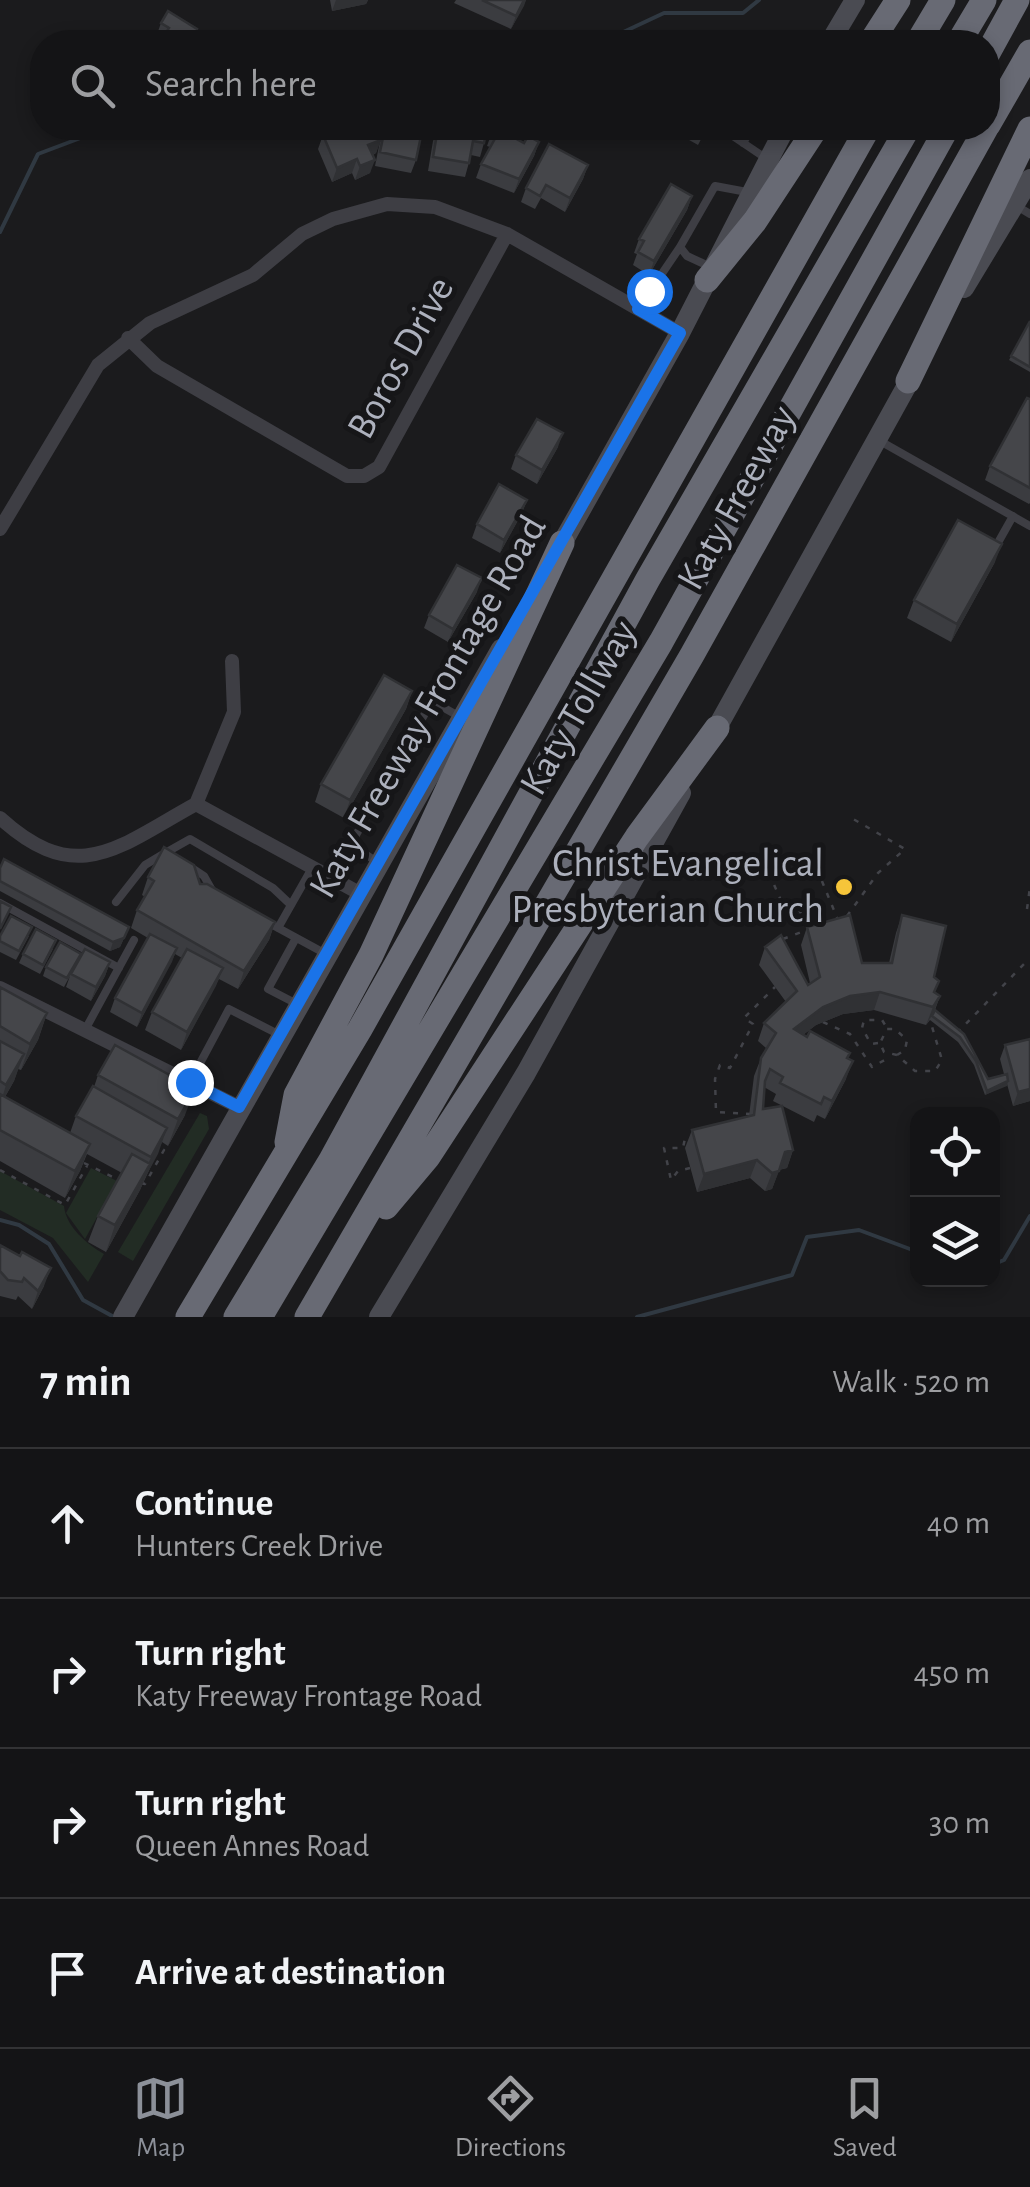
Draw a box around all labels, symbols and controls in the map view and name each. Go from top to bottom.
search box [30,30,1000,140]
icon: search [65,58,120,113]
text: Search here [145,66,317,104]
route start [627,269,673,315]
street label: Boros Drive [340,271,462,445]
street label: Katy Freeway [670,399,804,597]
street label: Katy Freeway Frontage Road [302,509,554,905]
street label: Katy Tollway [513,614,645,802]
place label: Christ Evangelical Presbyterian Church [511,844,824,930]
marker: Christ Evangelical Presbyterian Church [833,876,855,898]
route end [168,1060,214,1106]
map controls [910,1107,1000,1287]
button: locate [910,1107,1000,1197]
button: layers [910,1197,1000,1287]
text: 7 min [40,1361,132,1403]
text: Walk · 520 m [832,1366,990,1398]
text: Continue [135,1485,273,1523]
icon: ahead [40,1496,95,1551]
text: 40 m [927,1507,990,1539]
text: Hunters Creek Drive [135,1530,383,1562]
text: Turn right [135,1635,285,1673]
icon: right [40,1646,95,1701]
text: 450 m [913,1657,990,1689]
text: Katy Freeway Frontage Road [135,1680,482,1712]
text: Turn right [135,1785,285,1823]
icon: right [40,1796,95,1851]
text: 30 m [929,1807,990,1839]
text: Queen Annes Road [135,1830,369,1862]
icon: arrive [40,1946,95,2001]
text: Arrive at destination [135,1954,446,1992]
tab: Map [133,2071,188,2165]
tab: Directions [455,2071,566,2165]
tab: Saved [833,2071,897,2165]

